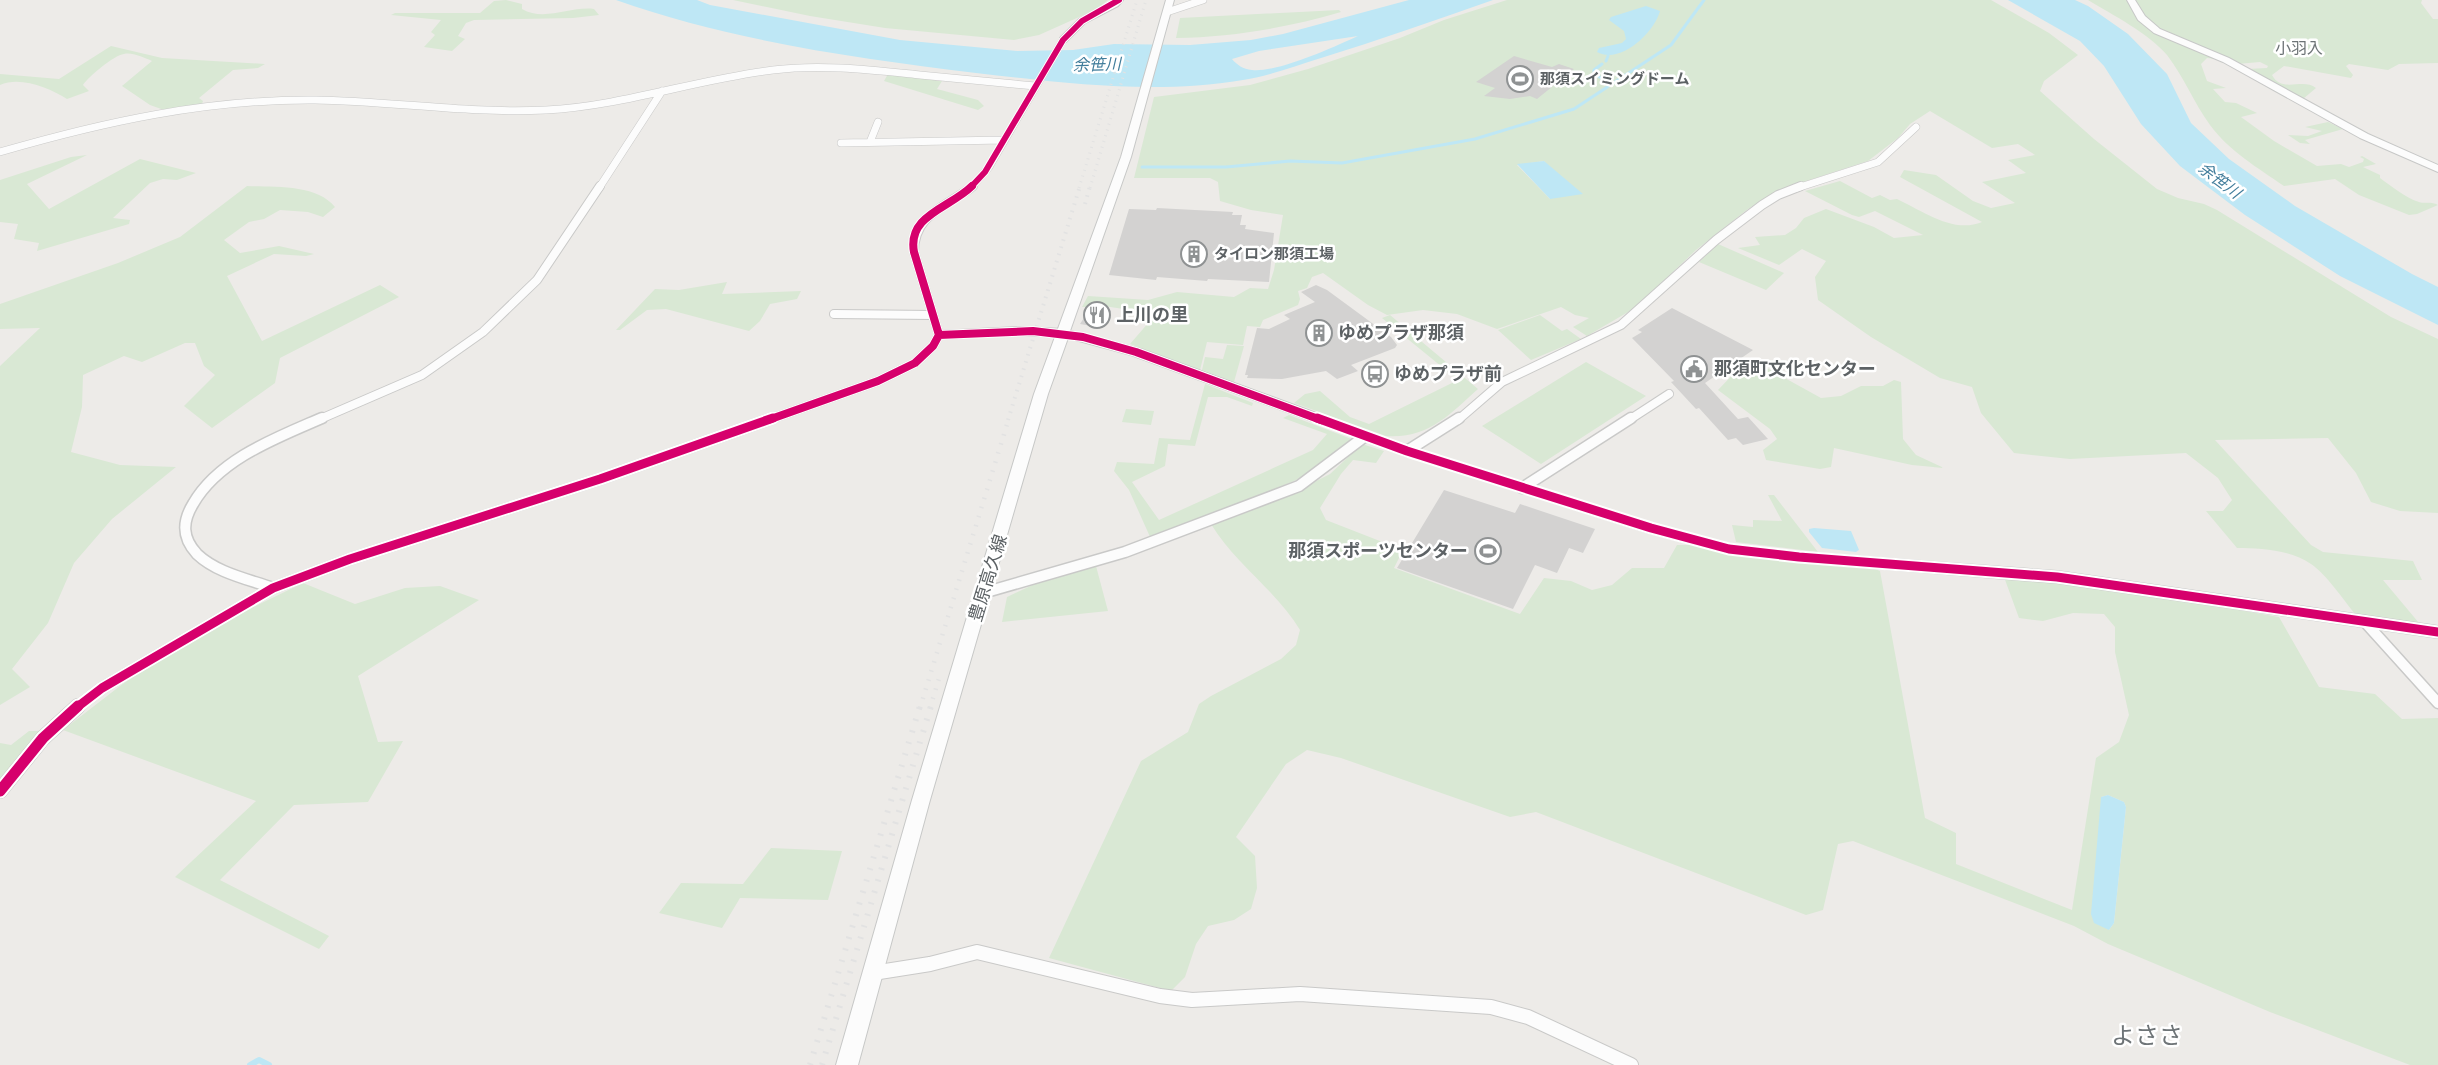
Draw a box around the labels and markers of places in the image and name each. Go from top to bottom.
sports icon: 那須スイミングドーム [1505,64,1535,94]
place label: 那須スイミングドーム [1540,69,1690,88]
building icon: タイロン那須工場 [1179,239,1209,269]
place label: タイロン那須工場 [1214,244,1334,263]
restaurant icon: 上川の里 [1082,300,1112,330]
place label: 上川の里 [1116,303,1188,326]
building icon: ゆめプラザ那須 [1304,318,1334,348]
place label: ゆめプラザ那須 [1338,321,1464,344]
public building icon: 那須町文化センター [1679,354,1709,384]
place label: 那須町文化センター [1714,357,1876,380]
bus stop icon: ゆめプラザ前 [1360,359,1390,389]
place label: ゆめプラザ前 [1394,362,1502,385]
sports icon: 那須スポーツセンター [1473,536,1503,566]
place label: 那須スポーツセンター [1288,539,1468,562]

